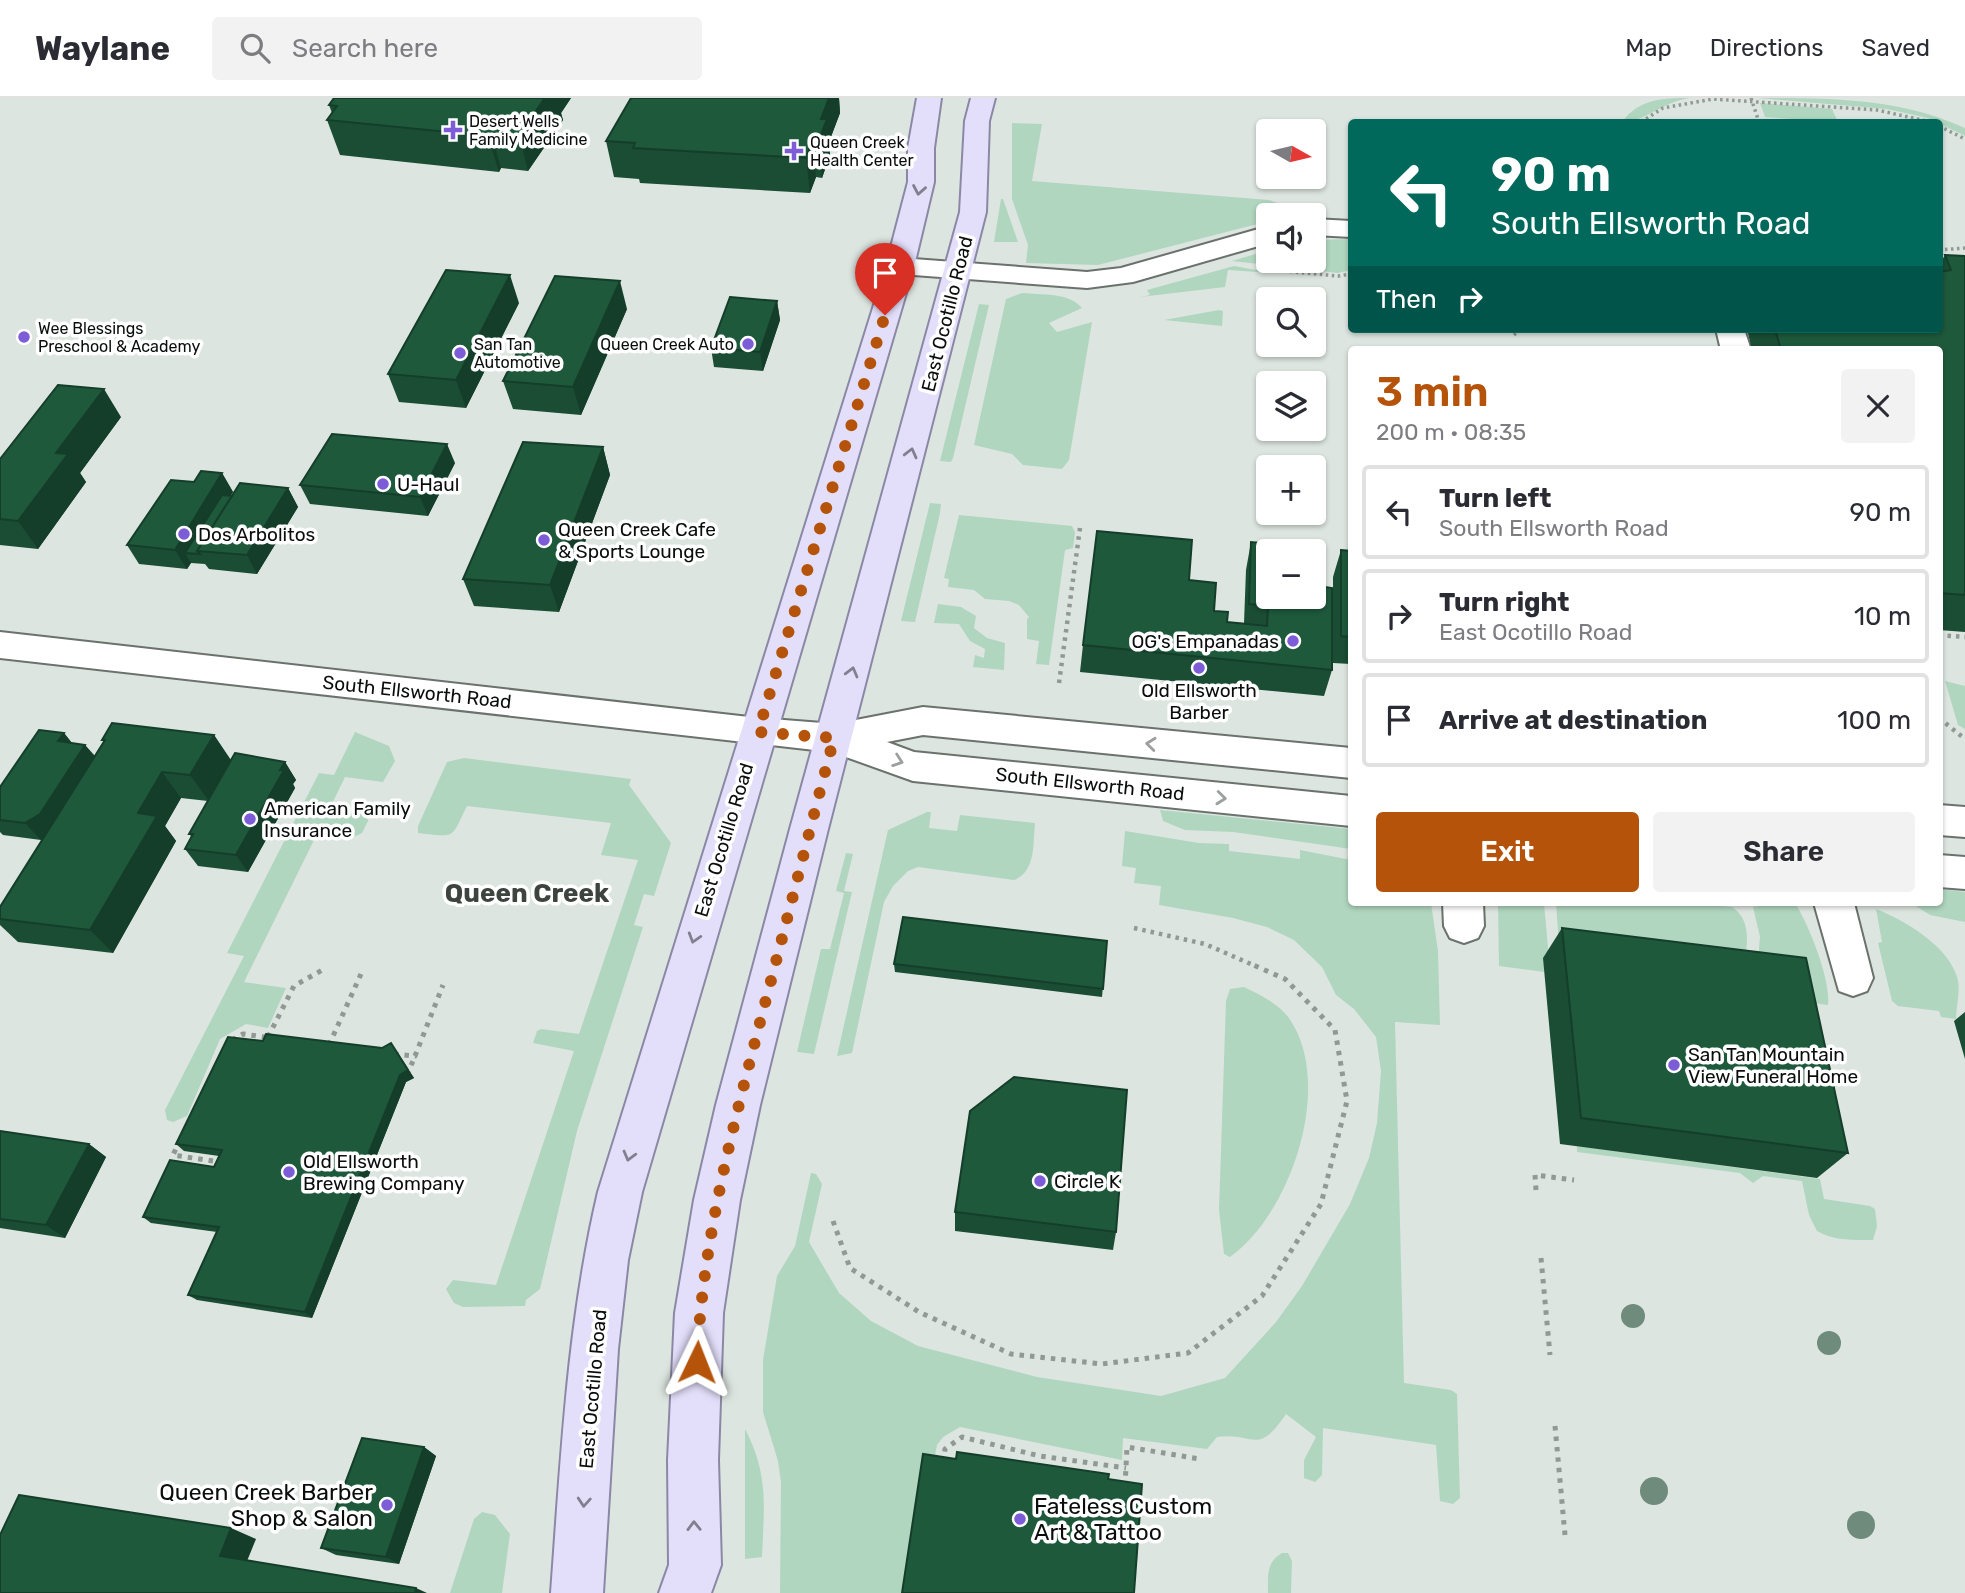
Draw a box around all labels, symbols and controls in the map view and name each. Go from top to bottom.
search box [212,17,702,80]
text: Waylane [35,29,170,68]
icon: search [236,29,274,67]
text: Search here [292,33,438,64]
text: Map [1625,34,1672,62]
text: Directions [1710,34,1823,62]
text: Saved [1861,34,1930,62]
place label: Desert Wells Family Medicine [469,112,587,149]
north arrow [1256,119,1326,189]
map controls [1256,119,1326,609]
marker: Desert Wells Family Medicine [443,120,463,140]
place label: Queen Creek Health Center [810,133,914,170]
marker: Queen Creek Health Center [784,141,804,161]
text: 90 m [1491,145,1611,203]
icon: left [1376,147,1467,238]
one-way arrow [912,184,927,196]
button: sound [1256,203,1326,273]
text: South Ellsworth Road [1491,204,1811,242]
street label: East Ocotillo Road [917,234,977,394]
pin [855,243,915,315]
icon: arrive [866,254,904,292]
icon: right [1451,280,1489,318]
text: Then [1376,284,1437,315]
button: search [1256,287,1326,357]
place label: Wee Blessings Preschool & Academy [38,319,200,356]
marker: Wee Blessings Preschool & Academy [16,329,32,345]
place label: San Tan Automotive [474,335,561,372]
place label: Queen Creek Auto [600,335,734,354]
marker: Queen Creek Auto [740,336,756,352]
marker: San Tan Automotive [452,345,468,361]
text: 3 min [1376,367,1489,417]
button: close [1841,369,1915,443]
button: layers [1256,371,1326,441]
text: 200 m · 08:35 [1376,418,1526,446]
one-way arrow [903,447,917,459]
button: + [1256,455,1326,525]
place label: U-Haul [397,473,459,496]
marker: U-Haul [375,476,391,492]
text: Turn left [1439,483,1551,514]
icon: left [1380,493,1418,531]
text: 90 m [1850,497,1911,528]
text: South Ellsworth Road [1439,514,1669,542]
place label: Queen Creek Cafe & Sports Lounge [558,518,716,563]
place label: Dos Arbolitos [198,523,315,546]
marker: Dos Arbolitos [176,526,192,542]
marker: Queen Creek Cafe & Sports Lounge [536,532,552,548]
button: − [1256,539,1326,609]
text: Turn right [1439,587,1569,618]
icon: right [1380,597,1418,635]
text: 10 m [1854,601,1911,632]
text: East Ocotillo Road [1439,618,1632,646]
place label: OG's Empanadas [1131,630,1279,653]
marker: OG's Empanadas [1285,633,1301,649]
marker: Old Ellsworth Barber [1191,660,1207,676]
one-way arrow [843,667,858,679]
street label: South Ellsworth Road [321,671,513,713]
place label: Old Ellsworth Barber [1141,679,1257,724]
icon: arrive [1380,701,1418,739]
text: Arrive at destination [1439,705,1707,736]
text: 100 m [1837,705,1911,736]
one-way arrow [1146,737,1157,752]
one-way arrow [891,753,904,767]
street label: East Ocotillo Road [690,760,758,920]
street label: South Ellsworth Road [994,763,1186,805]
one-way arrow [1215,790,1227,805]
place label: American Family Insurance [264,797,411,842]
marker: American Family Insurance [242,811,258,827]
button: Exit [1376,812,1639,892]
button: Share [1653,812,1915,892]
district label: Queen Creek [445,878,610,909]
one-way arrow [688,932,703,944]
place label: San Tan Mountain View Funeral Home [1688,1043,1858,1088]
marker: San Tan Mountain View Funeral Home [1666,1057,1682,1073]
place label: Old Ellsworth Brewing Company [303,1150,464,1195]
one-way arrow [623,1150,637,1162]
marker: Old Ellsworth Brewing Company [281,1164,297,1180]
place label: Circle K [1054,1170,1121,1193]
marker: Circle K [1032,1173,1048,1189]
street label: East Ocotillo Road [575,1308,611,1470]
position arrow [660,1325,734,1399]
place label: Queen Creek Barber Shop & Salon [159,1478,373,1532]
place label: Fateless Custom Art & Tattoo [1034,1492,1212,1546]
marker: Queen Creek Barber Shop & Salon [379,1497,395,1513]
one-way arrow [577,1497,592,1508]
marker: Fateless Custom Art & Tattoo [1012,1511,1028,1527]
one-way arrow [686,1521,702,1531]

